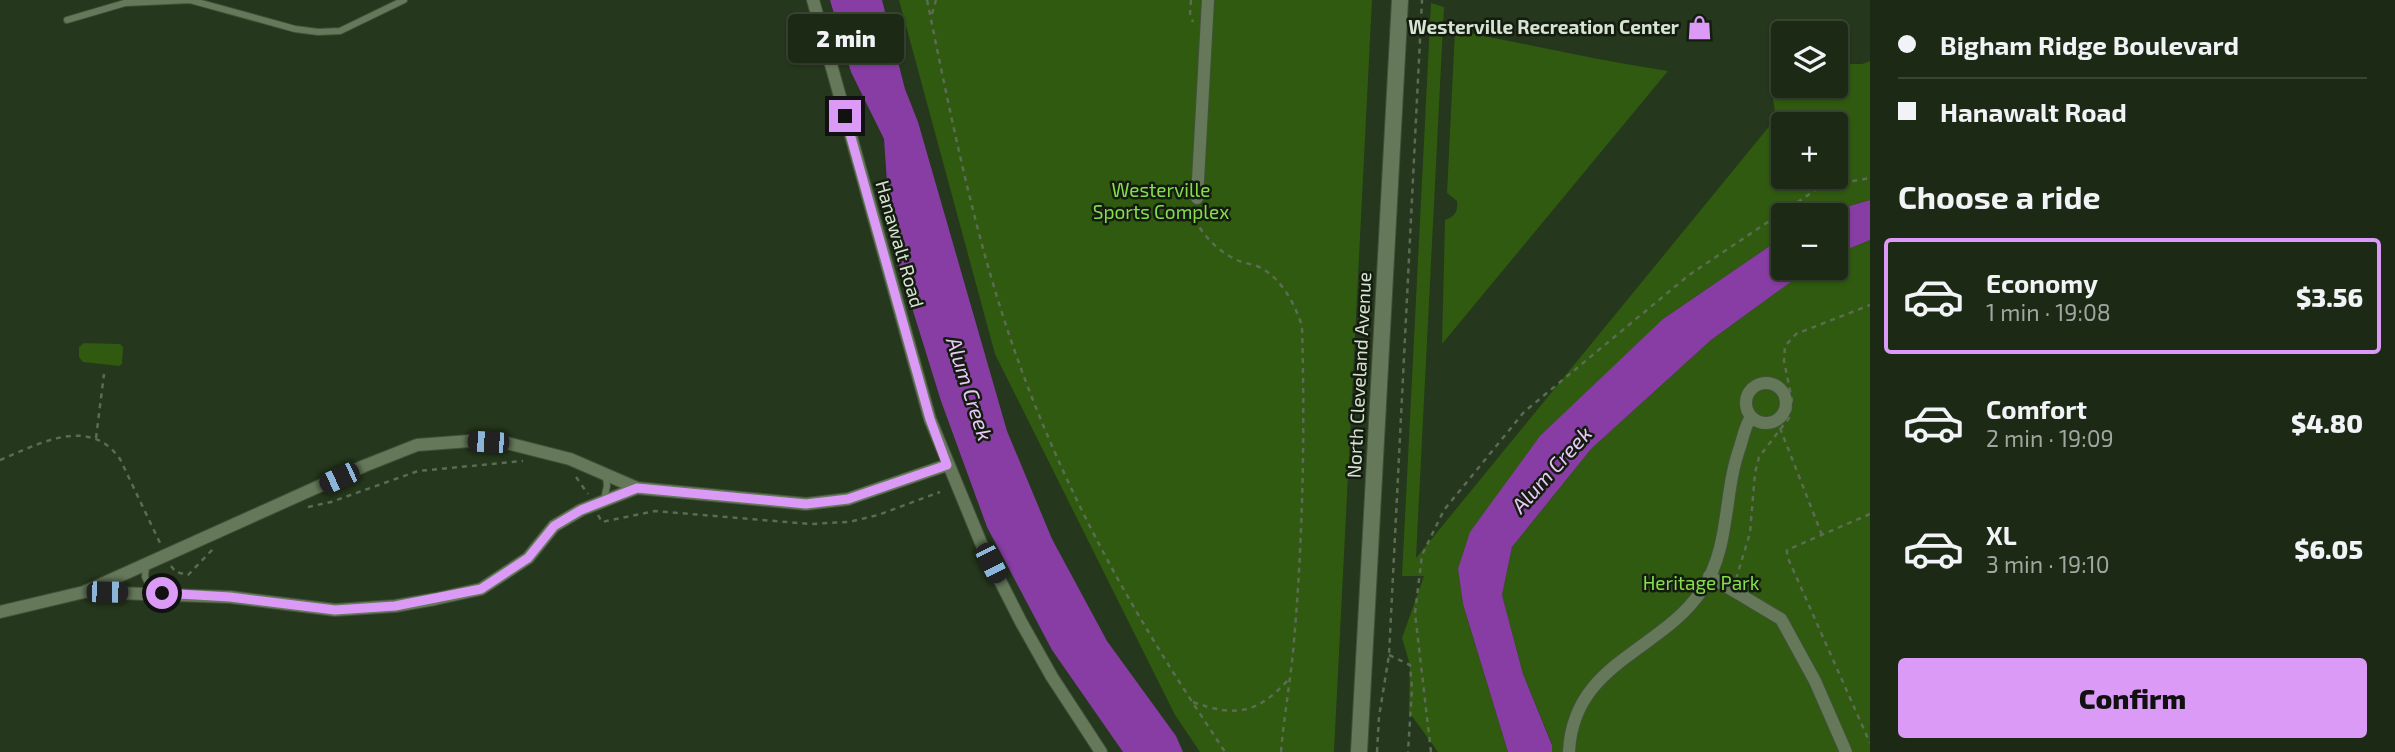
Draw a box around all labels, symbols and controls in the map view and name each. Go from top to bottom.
shop icon: Westerville Recreation Center [1685,13,1713,41]
callout: 2 min [787,15,903,64]
place label: Westerville Recreation Center [1408,15,1679,38]
map controls [1771,21,1848,280]
button: layers [1771,21,1848,98]
text: 2 min [816,24,876,52]
text: Bigham Ridge Boulevard [1940,29,2239,60]
text: Hanawalt Road [1940,96,2127,127]
route end [829,100,861,132]
button: + [1771,112,1848,189]
text: Choose a ride [1898,177,2101,215]
street label: Hanawalt Road [871,178,930,310]
park label: Westerville Sports Complex [1093,178,1229,223]
button: − [1771,203,1848,280]
icon: car [1902,265,1965,328]
text: Economy [1986,267,2098,298]
street label: North Cleveland Avenue [1342,271,1375,479]
text: $3.56 [2296,281,2363,312]
text: 1 min · 19:08 [1986,298,2111,326]
water label: Alum Creek [942,333,999,444]
icon: car [1902,391,1965,454]
text: Comfort [1986,393,2087,424]
text: $4.80 [2291,407,2363,438]
water label: Alum Creek [1505,421,1596,518]
text: 2 min · 19:09 [1986,424,2114,452]
car [467,430,510,454]
car [316,460,363,496]
icon: car [1902,517,1965,580]
text: XL [1986,519,2017,550]
text: $6.05 [2294,533,2363,564]
car [973,540,1010,586]
text: 3 min · 19:10 [1986,550,2110,578]
park label: Heritage Park [1643,571,1760,594]
route start [146,577,178,609]
car [86,581,129,603]
button: Confirm [1898,658,2367,738]

